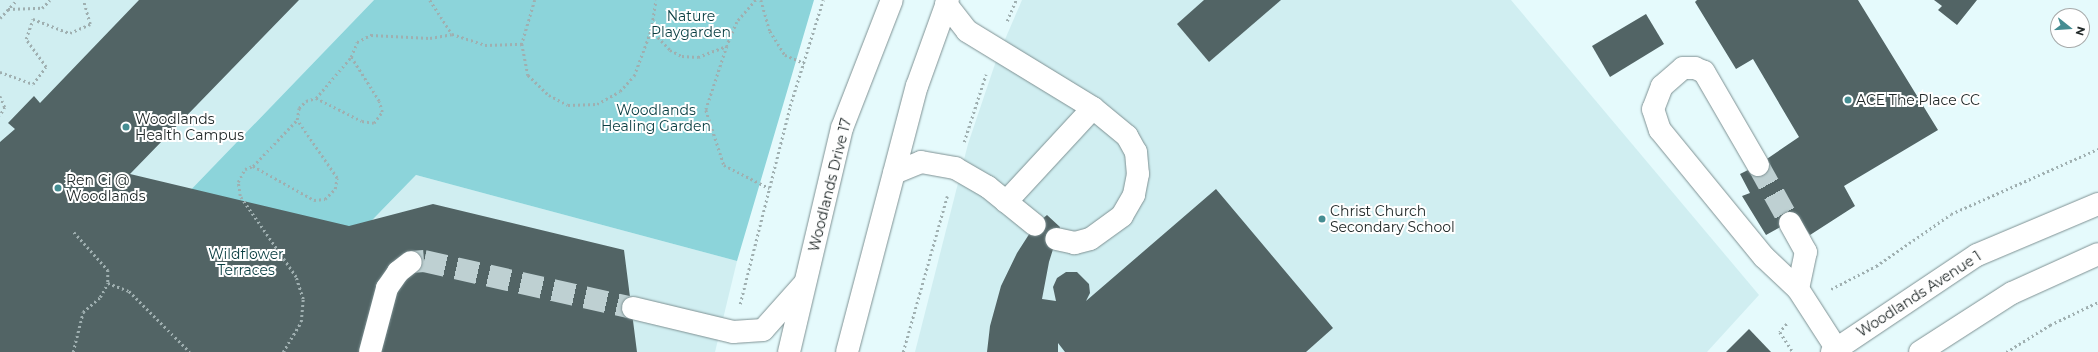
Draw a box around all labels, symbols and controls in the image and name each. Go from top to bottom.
park label: Nature Playgarden [651,8,731,40]
north arrow [2050,8,2090,48]
text: N [2073,25,2089,38]
place label: ACE The Place CC [1856,92,1980,108]
marker: ACE The Place CC [1843,95,1853,105]
park label: Woodlands Healing Garden [601,102,711,134]
place label: Woodlands Health Campus [135,111,244,144]
street label: Woodlands Drive 17 [805,117,855,253]
marker: Woodlands Health Campus [120,121,132,133]
place label: Ren Ci @ Woodlands [66,172,146,204]
marker: Ren Ci @ Woodlands [53,183,63,193]
place label: Christ Church Secondary School [1330,203,1455,236]
marker: Christ Church Secondary School [1317,214,1327,224]
park label: Wildflower Terraces [208,246,284,278]
street label: Woodlands Avenue 1 [1854,248,1984,340]

